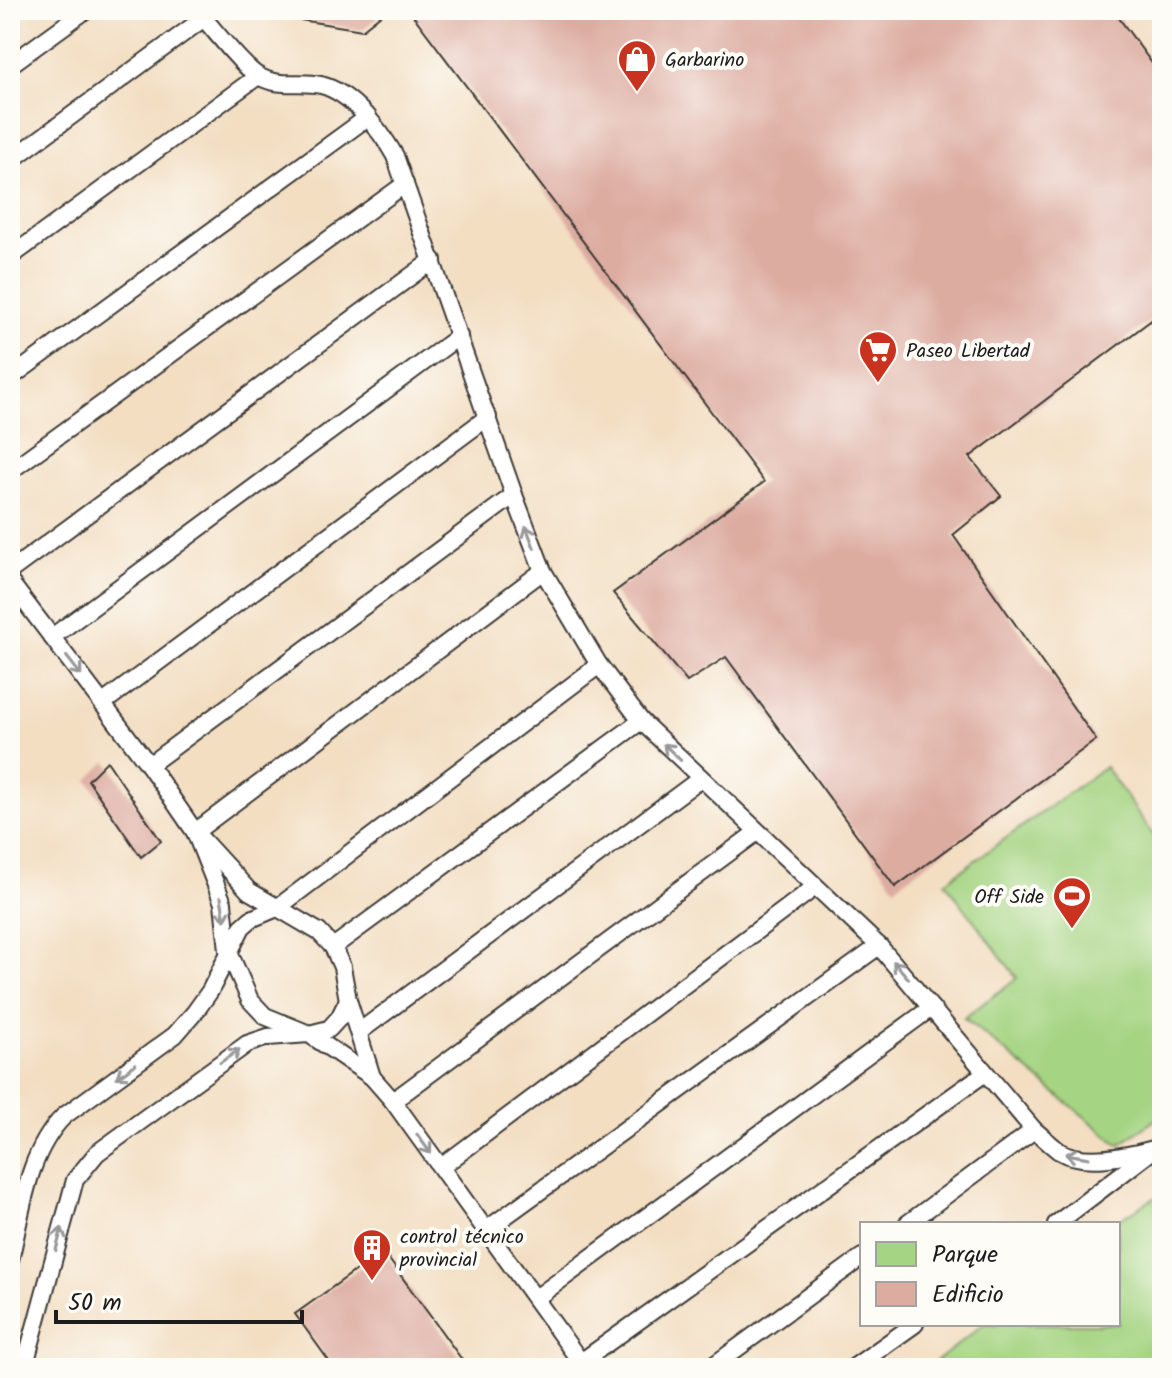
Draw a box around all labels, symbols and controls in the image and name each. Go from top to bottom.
shop icon: Garbarino [616,38,658,93]
place label: Garbarino [665,45,744,77]
supermarket icon: Paseo Libertad [857,329,899,384]
place label: Paseo Libertad [906,336,1031,368]
one-way arrow [522,525,536,550]
one-way arrow [66,655,83,676]
one-way arrow [663,743,682,762]
sports icon: Off Side [1051,875,1093,930]
place label: Off Side [974,882,1044,914]
one-way arrow [216,896,231,922]
one-way arrow [892,961,910,981]
one-way arrow [218,1048,240,1064]
one-way arrow [115,1062,137,1079]
one-way arrow [416,1133,433,1155]
one-way arrow [1065,1147,1091,1162]
place label: control técnico provincial [399,1222,524,1277]
legend [860,1222,1120,1326]
one-way arrow [52,1226,67,1252]
building icon: control técnico provincial [351,1227,393,1282]
text: Parque [932,1236,998,1275]
scale bar [56,1274,302,1324]
text: Edificio [932,1276,1004,1315]
text: 50 m [68,1284,122,1323]

